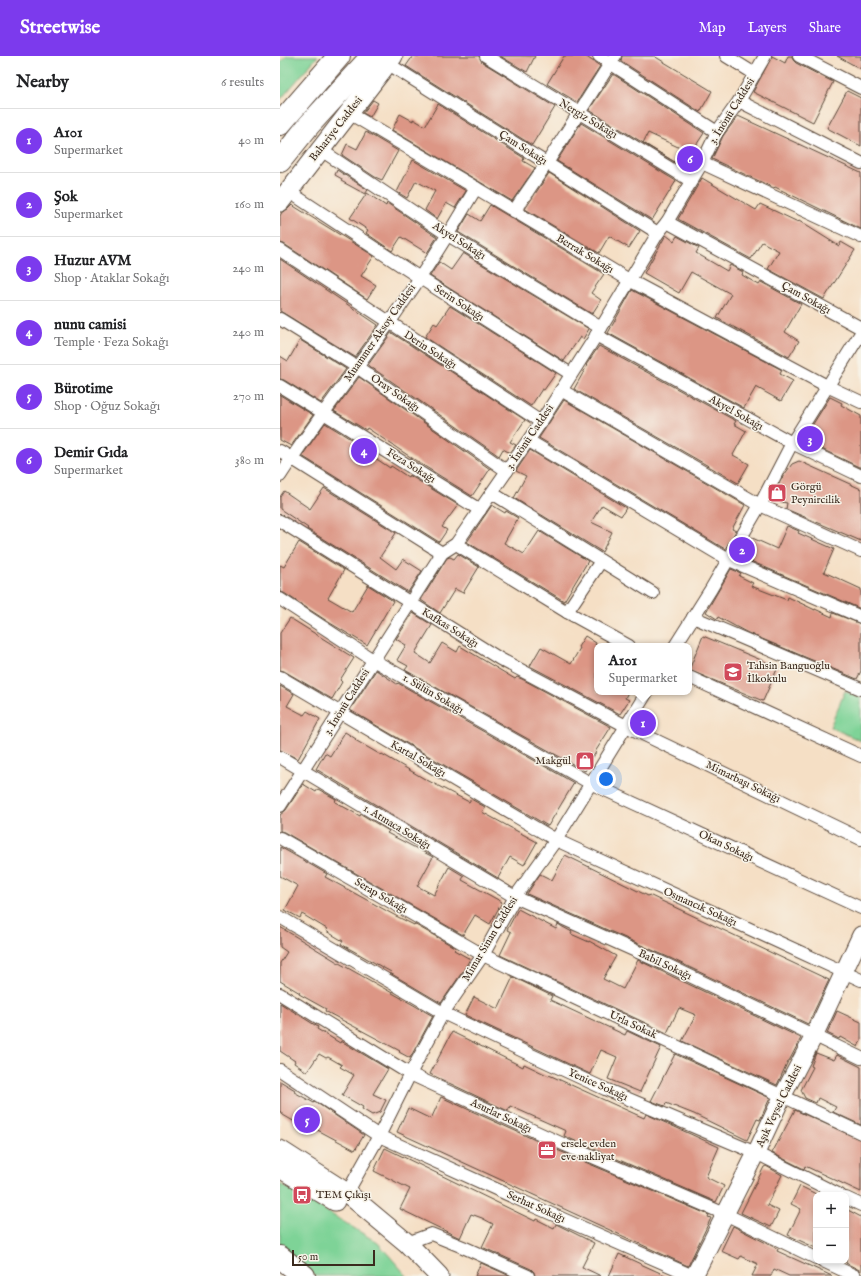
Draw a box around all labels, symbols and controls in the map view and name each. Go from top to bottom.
text: Streetwise [20,16,100,40]
text: Map [699,19,726,37]
text: Layers [748,19,787,37]
text: Share [809,19,841,37]
text: Nearby [16,72,69,93]
text: 6 results [221,74,264,91]
street label: 3. İnönü Caddesi [706,75,758,147]
street label: Bahariye Caddesi [306,94,366,164]
street label: Nergiz Sokağı [556,96,620,142]
text: A101 [54,123,83,142]
street label: Çam Sokağı [496,128,550,168]
text: 1 [27,132,31,149]
text: 40 m [238,132,264,149]
text: Supermarket [54,142,123,159]
pin: 6 [677,144,703,174]
text: Şok [54,187,78,206]
text: 2 [26,196,32,213]
text: 160 m [234,196,264,213]
text: Supermarket [54,206,123,223]
street label: Akyel Sokağı [429,219,488,263]
street label: Berrak Sokağı [554,231,616,277]
text: Huzur AVM [54,251,131,270]
text: 3 [27,260,31,277]
text: 240 m [232,260,264,277]
text: Shop · Ataklar Sokağı [54,270,169,287]
street label: Çam Sokağı [779,279,833,317]
street label: Muammer Aksoy Caddesi [341,281,419,385]
street label: Serin Sokağı [431,282,487,324]
text: nunu camisi [54,315,126,334]
text: 4 [26,324,32,341]
text: 240 m [232,324,264,341]
street label: Derin Sokağı [401,328,459,372]
text: Temple · Feza Sokağı [54,334,169,351]
street label: Oray Sokağı [368,371,422,415]
text: Bürotime [54,379,113,398]
text: 5 [27,388,31,405]
text: 270 m [233,388,264,405]
street label: Akyel Sokağı [705,392,766,434]
text: Shop · Oğuz Sokağı [54,398,160,415]
street label: 3. İnönü Caddesi [503,402,557,472]
pin: 3 [797,424,823,454]
pin: 4 [351,436,377,466]
text: Demir Gıda [54,443,128,462]
street label: Feza Sokağı [384,445,438,487]
text: 6 [26,452,32,469]
text: 380 m [235,452,264,469]
text: Supermarket [54,462,123,479]
place label: Görgü Peynircilik [791,480,840,507]
shop icon: Görgü Peynircilik [766,482,788,504]
pin: 2 [729,535,755,565]
street label: Kafkas Sokağı [419,605,481,651]
popup [594,643,692,695]
text: A101 [609,651,637,670]
place label: Tahsin Banguoğlu İlkokulu [747,659,830,686]
school or university icon: Tahsin Banguoğlu İlkokulu [722,661,744,683]
street label: 3. İnönü Caddesi [321,666,373,738]
text: Supermarket [609,670,677,687]
street label: 1. Sülün Sokağı [400,671,466,717]
pin: 1 [630,708,656,738]
street label: Kartal Sokağı [388,737,448,781]
shop icon: Makgül [574,750,596,772]
place label: Makgül [535,754,571,768]
street label: Mimarbaşı Sokağı [703,758,783,806]
your location [596,769,616,789]
street label: 1. Atmaca Sokağı [361,801,433,853]
street label: Okan Sokağı [696,827,756,865]
street label: Serap Sokağı [352,875,410,917]
street label: Osmancık Sokağı [661,885,739,930]
street label: Mimar Sinan Caddesi [459,894,521,984]
street label: Babil Sokağı [636,947,694,983]
street label: Urla Sokak [607,1008,659,1042]
street label: Aşık Veysel Caddesi [753,1062,805,1150]
street label: Yenice Sokağı [566,1066,630,1104]
street label: Asurlar Sokağı [467,1095,534,1136]
pin: 5 [294,1105,320,1135]
place label: ersele evden eve nakliyat [561,1137,616,1164]
office icon: ersele evden eve nakliyat [536,1139,558,1161]
bus stop icon: TEM Çıkışı [291,1184,313,1206]
place label: TEM Çıkışı [316,1188,371,1202]
street label: Serhat Sokağı [505,1188,567,1226]
map controls [813,1192,849,1264]
button: + [813,1192,849,1228]
button: − [813,1228,849,1264]
scale bar [292,1248,375,1267]
text: 50 m [298,1250,318,1264]

